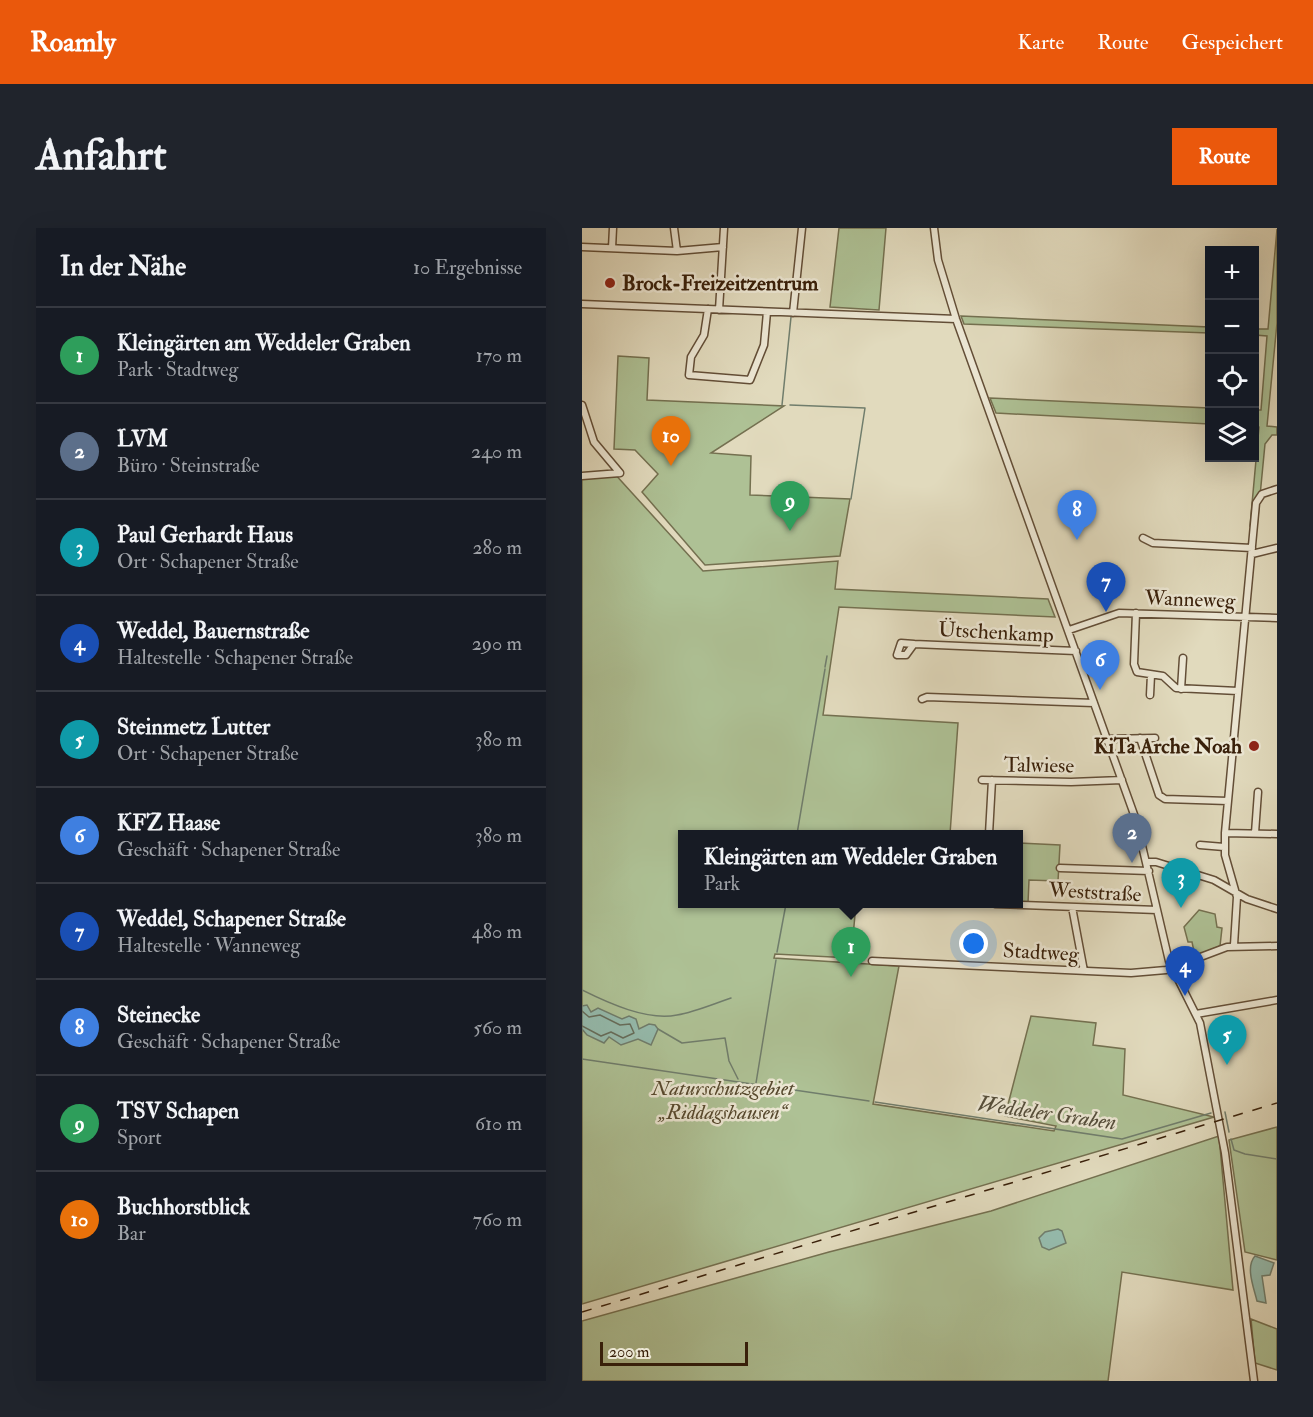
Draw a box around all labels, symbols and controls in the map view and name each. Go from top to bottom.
text: Roamly [30,25,116,60]
text: Karte [1018,29,1064,56]
text: Route [1097,29,1149,56]
text: Gespeichert [1182,29,1283,56]
button: Route [1172,128,1277,185]
text: Anfahrt [36,130,167,182]
map controls [1205,246,1259,462]
button: + [1205,246,1259,300]
text: In der Nähe [60,251,186,283]
text: 10 Ergebnisse [413,255,522,280]
place label: Brock-Freizeitzentrum [622,270,819,297]
marker: Brock-Freizeitzentrum [603,276,617,290]
button: − [1205,300,1259,354]
text: Kleingärten am Weddeler Graben [117,329,411,357]
text: 1 [76,343,83,368]
text: 170 m [476,343,522,368]
button: locate [1205,354,1259,408]
text: Park · Stadtweg [117,357,238,382]
button: layers [1205,408,1259,462]
pin: 10 [652,416,691,466]
text: LVM [117,425,168,453]
text: 2 [74,439,85,464]
text: 240 m [471,439,522,464]
text: Büro · Steinstraße [117,453,260,478]
pin: 9 [770,482,810,531]
pin: 8 [1058,490,1096,540]
text: Paul Gerhardt Haus [117,521,293,549]
text: 3 [76,535,83,560]
text: 280 m [472,535,522,560]
text: Ort · Schapener Straße [117,549,299,574]
pin: 7 [1086,562,1126,612]
street label: Wanneweg [1143,584,1236,615]
street label: Ütschenkamp [938,616,1054,649]
text: Weddel, Bauernstraße [117,617,310,645]
text: 4 [74,631,85,656]
text: 290 m [472,631,522,656]
pin: 6 [1080,640,1120,690]
text: Haltestelle · Schapener Straße [117,645,353,670]
text: Steinmetz Lutter [117,713,270,741]
text: 5 [75,727,84,752]
text: 380 m [475,727,522,752]
place label: KiTa Arche Noah [1094,733,1242,760]
marker: KiTa Arche Noah [1247,739,1261,753]
text: Ort · Schapener Straße [117,741,299,766]
street label: Talwiese [1004,751,1075,780]
text: KFZ Haase [117,809,220,837]
pin: 2 [1112,814,1152,863]
text: 6 [74,823,85,848]
text: 380 m [475,823,522,848]
popup [678,830,1023,908]
text: Geschäft · Schapener Straße [117,837,340,862]
text: Kleingärten am Weddeler Graben [704,843,997,871]
pin: 3 [1162,858,1200,908]
text: Park [704,871,740,896]
street label: Weststraße [1047,877,1142,908]
text: Weddel, Schapener Straße [117,905,346,933]
text: 7 [75,919,84,944]
text: 480 m [472,919,522,944]
pin: 1 [832,928,870,977]
your location [959,929,988,958]
text: Haltestelle · Wanneweg [117,933,300,958]
street label: Stadtweg [1002,937,1080,968]
pin: 4 [1166,946,1204,996]
text: Steinecke [117,1001,200,1029]
text: 8 [75,1015,84,1040]
text: 560 m [473,1015,522,1040]
pin: 5 [1208,1016,1246,1065]
text: Geschäft · Schapener Straße [117,1029,340,1054]
park label: Naturschutzgebiet „Riddagshausen“ [651,1075,795,1126]
water label: Weddeler Graben [976,1089,1118,1137]
text: TSV Schapen [117,1097,239,1125]
text: 9 [74,1111,85,1136]
text: 610 m [475,1111,522,1136]
text: Sport [117,1125,162,1150]
text: Buchhorstblick [117,1193,250,1221]
text: 10 [71,1207,88,1232]
text: 760 m [473,1207,522,1232]
text: Bar [117,1221,146,1246]
scale bar [600,1339,748,1366]
text: 200 m [609,1342,649,1362]

